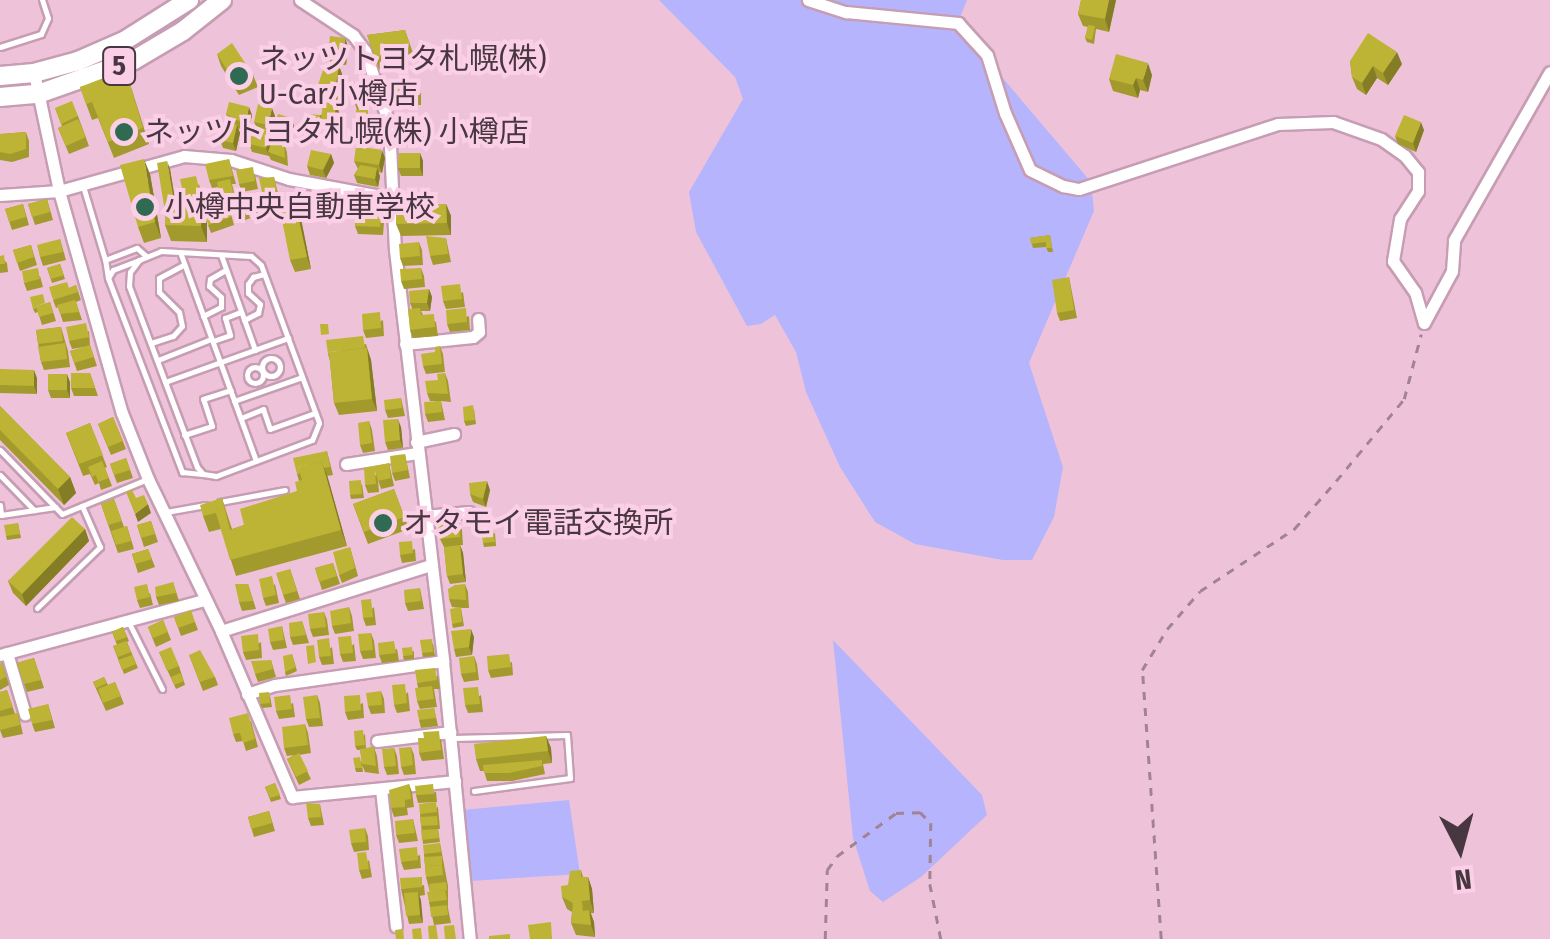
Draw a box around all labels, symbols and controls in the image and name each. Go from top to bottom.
place label: ネッツトヨタ札幌(株) U-Car小樽店 [259,41,547,112]
road number: 5 [102,43,136,89]
marker: ネッツトヨタ札幌(株) U-Car小樽店 [228,65,250,87]
place label: ネッツトヨタ札幌(株) 小樽店 [144,114,529,150]
marker: ネッツトヨタ札幌(株) 小樽店 [113,121,135,143]
place label: 小樽中央自動車学校 [165,189,435,225]
marker: 小樽中央自動車学校 [134,196,156,218]
place label: オタモイ電話交換所 [403,505,673,541]
marker: オタモイ電話交換所 [372,512,394,534]
north arrow [1410,799,1510,899]
text: N [1453,862,1473,897]

